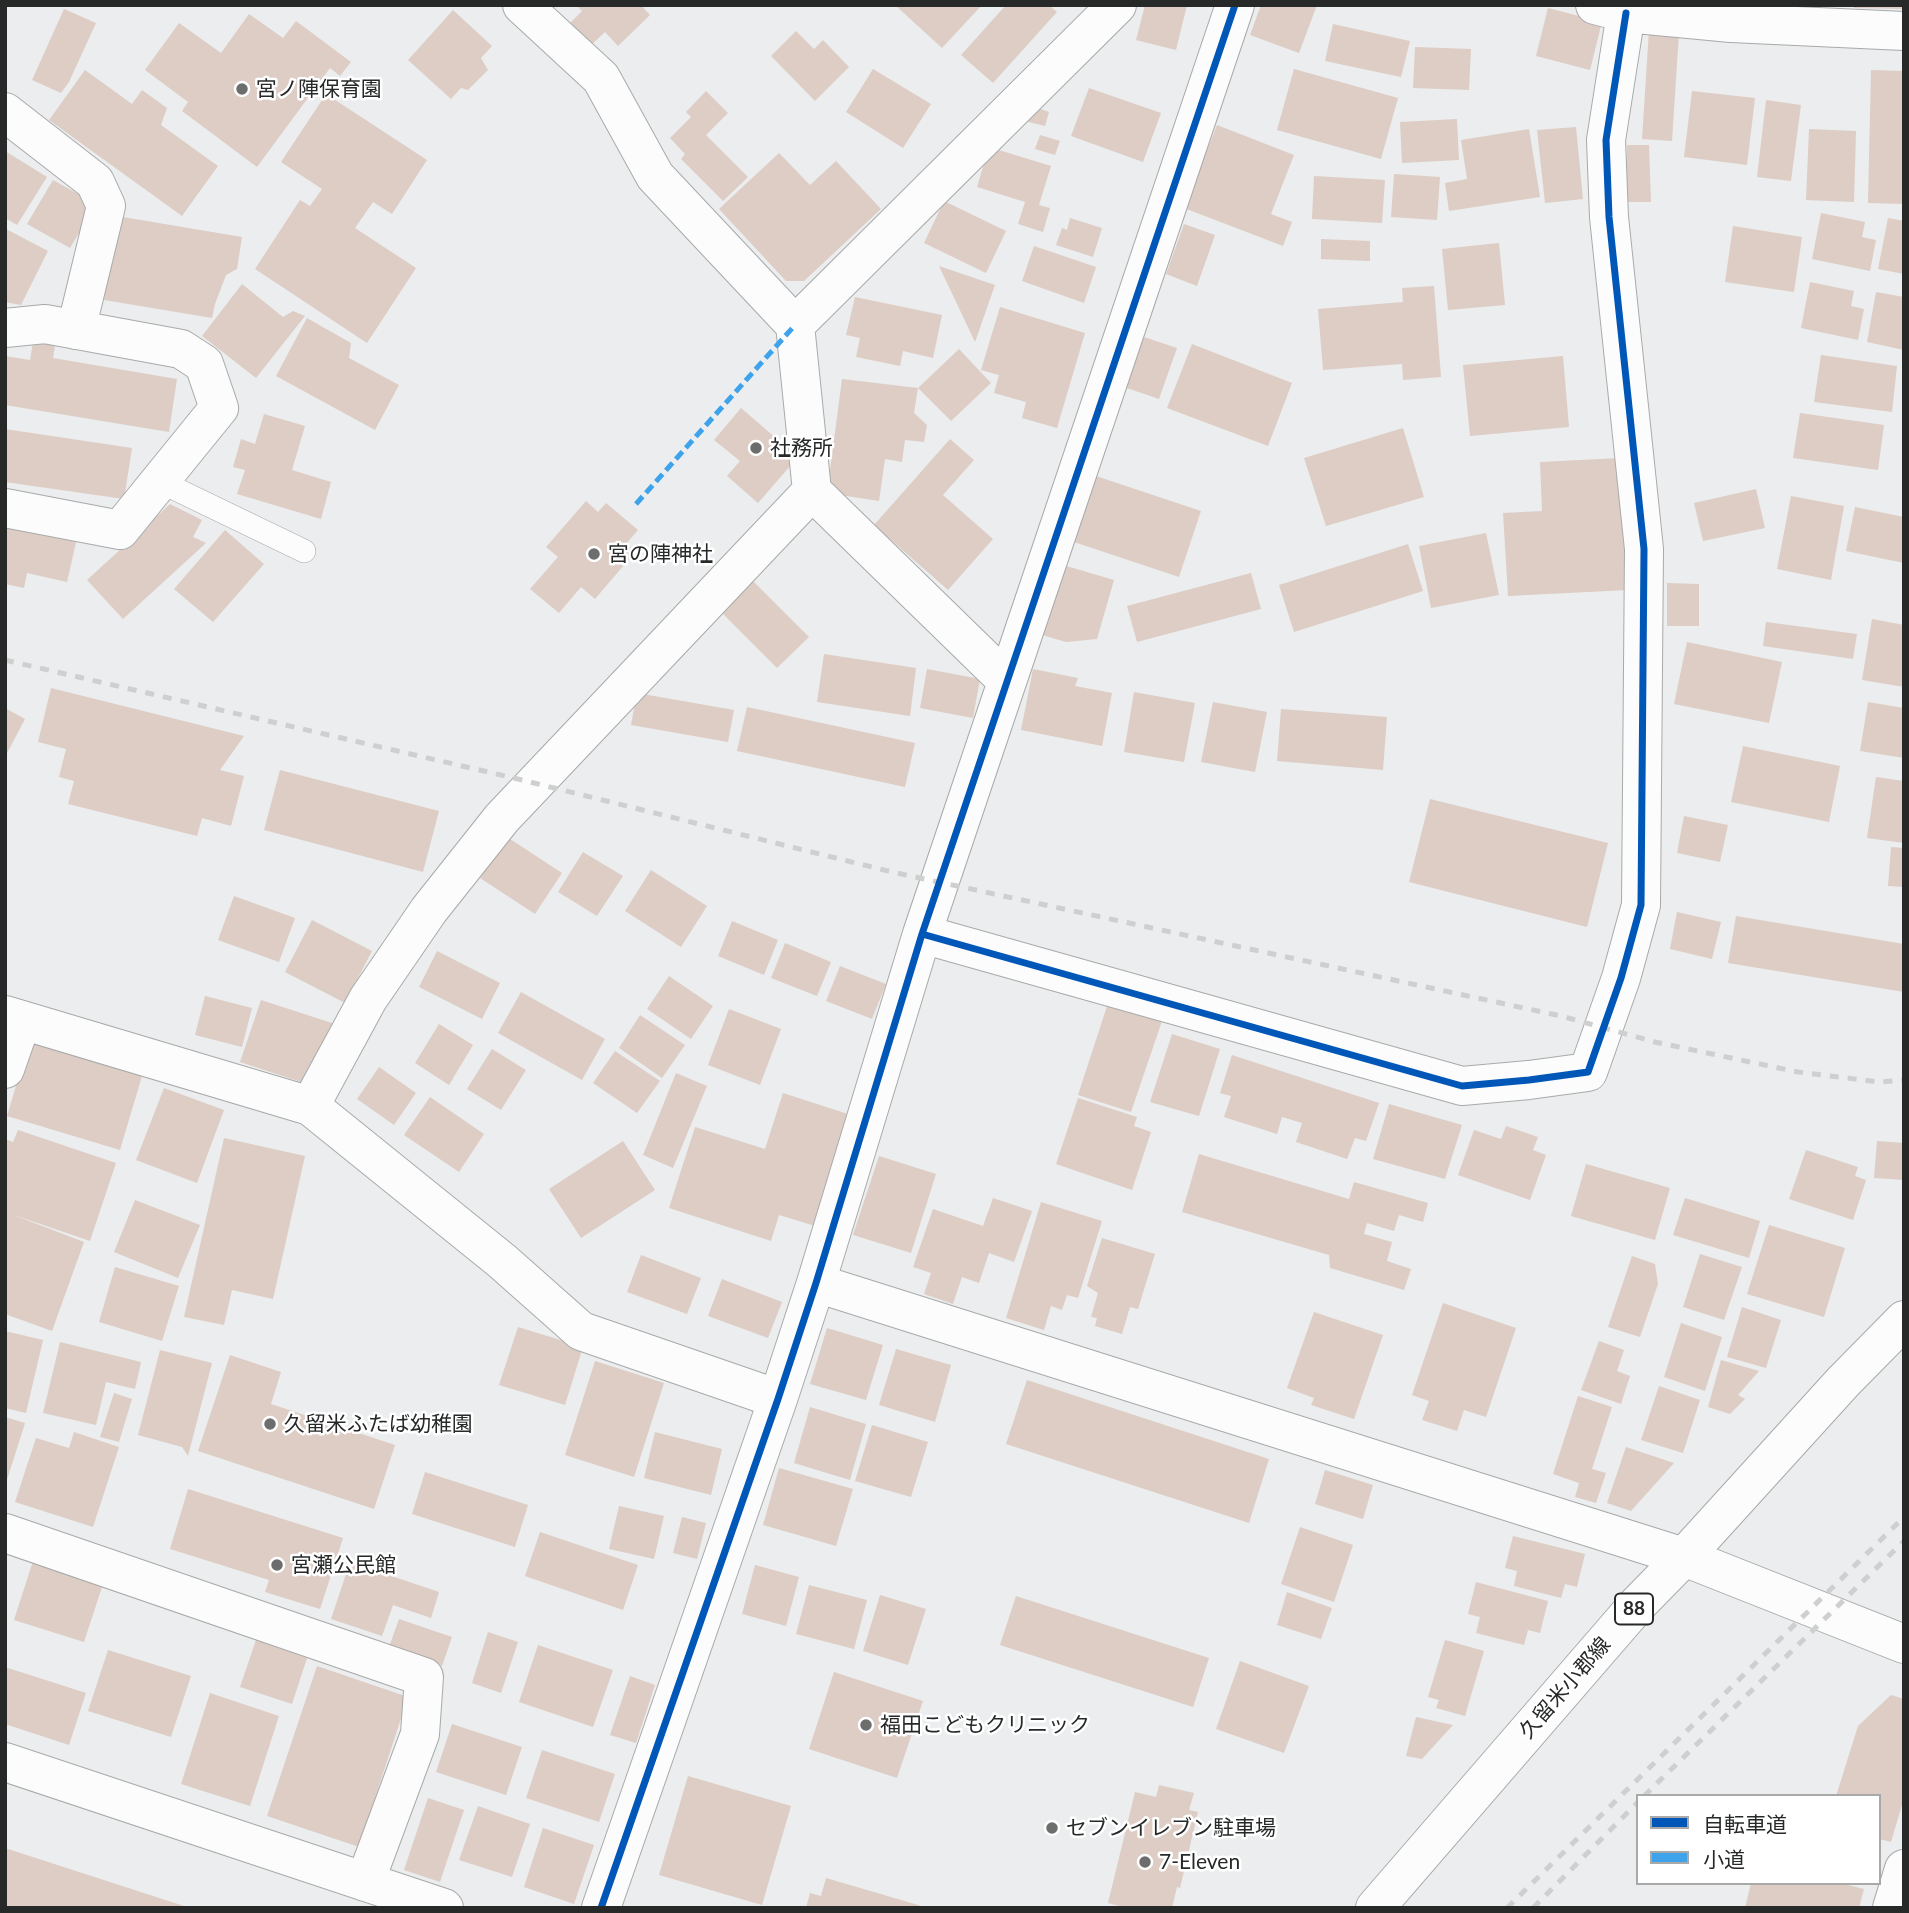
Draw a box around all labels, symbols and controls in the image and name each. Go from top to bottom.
place label: 宮ノ陣保育園 [256,76,382,102]
marker: 宮ノ陣保育園 [234,81,250,97]
place label: 社務所 [770,435,833,461]
marker: 社務所 [748,440,764,456]
place label: 宮の陣神社 [608,541,713,567]
marker: 宮の陣神社 [586,546,602,562]
place label: 久留米ふたば幼稚園 [284,1411,473,1437]
marker: 久留米ふたば幼稚園 [262,1416,278,1432]
place label: 宮瀬公民館 [291,1552,396,1578]
marker: 宮瀬公民館 [269,1557,285,1573]
road number: 88 [1615,1594,1653,1624]
street label: 久留米小郡線 [1514,1632,1616,1744]
place label: 福田こどもクリニック [880,1712,1090,1738]
marker: 福田こどもクリニック [858,1717,874,1733]
legend [1636,1794,1881,1885]
text: 自転車道 [1703,1811,1787,1836]
place label: セブンイレブン駐車場 [1066,1815,1276,1841]
marker: セブンイレブン駐車場 [1044,1820,1060,1836]
text: 小道 [1703,1846,1745,1871]
place label: 7-Eleven [1159,1849,1240,1875]
marker: 7-Eleven [1137,1854,1153,1870]

